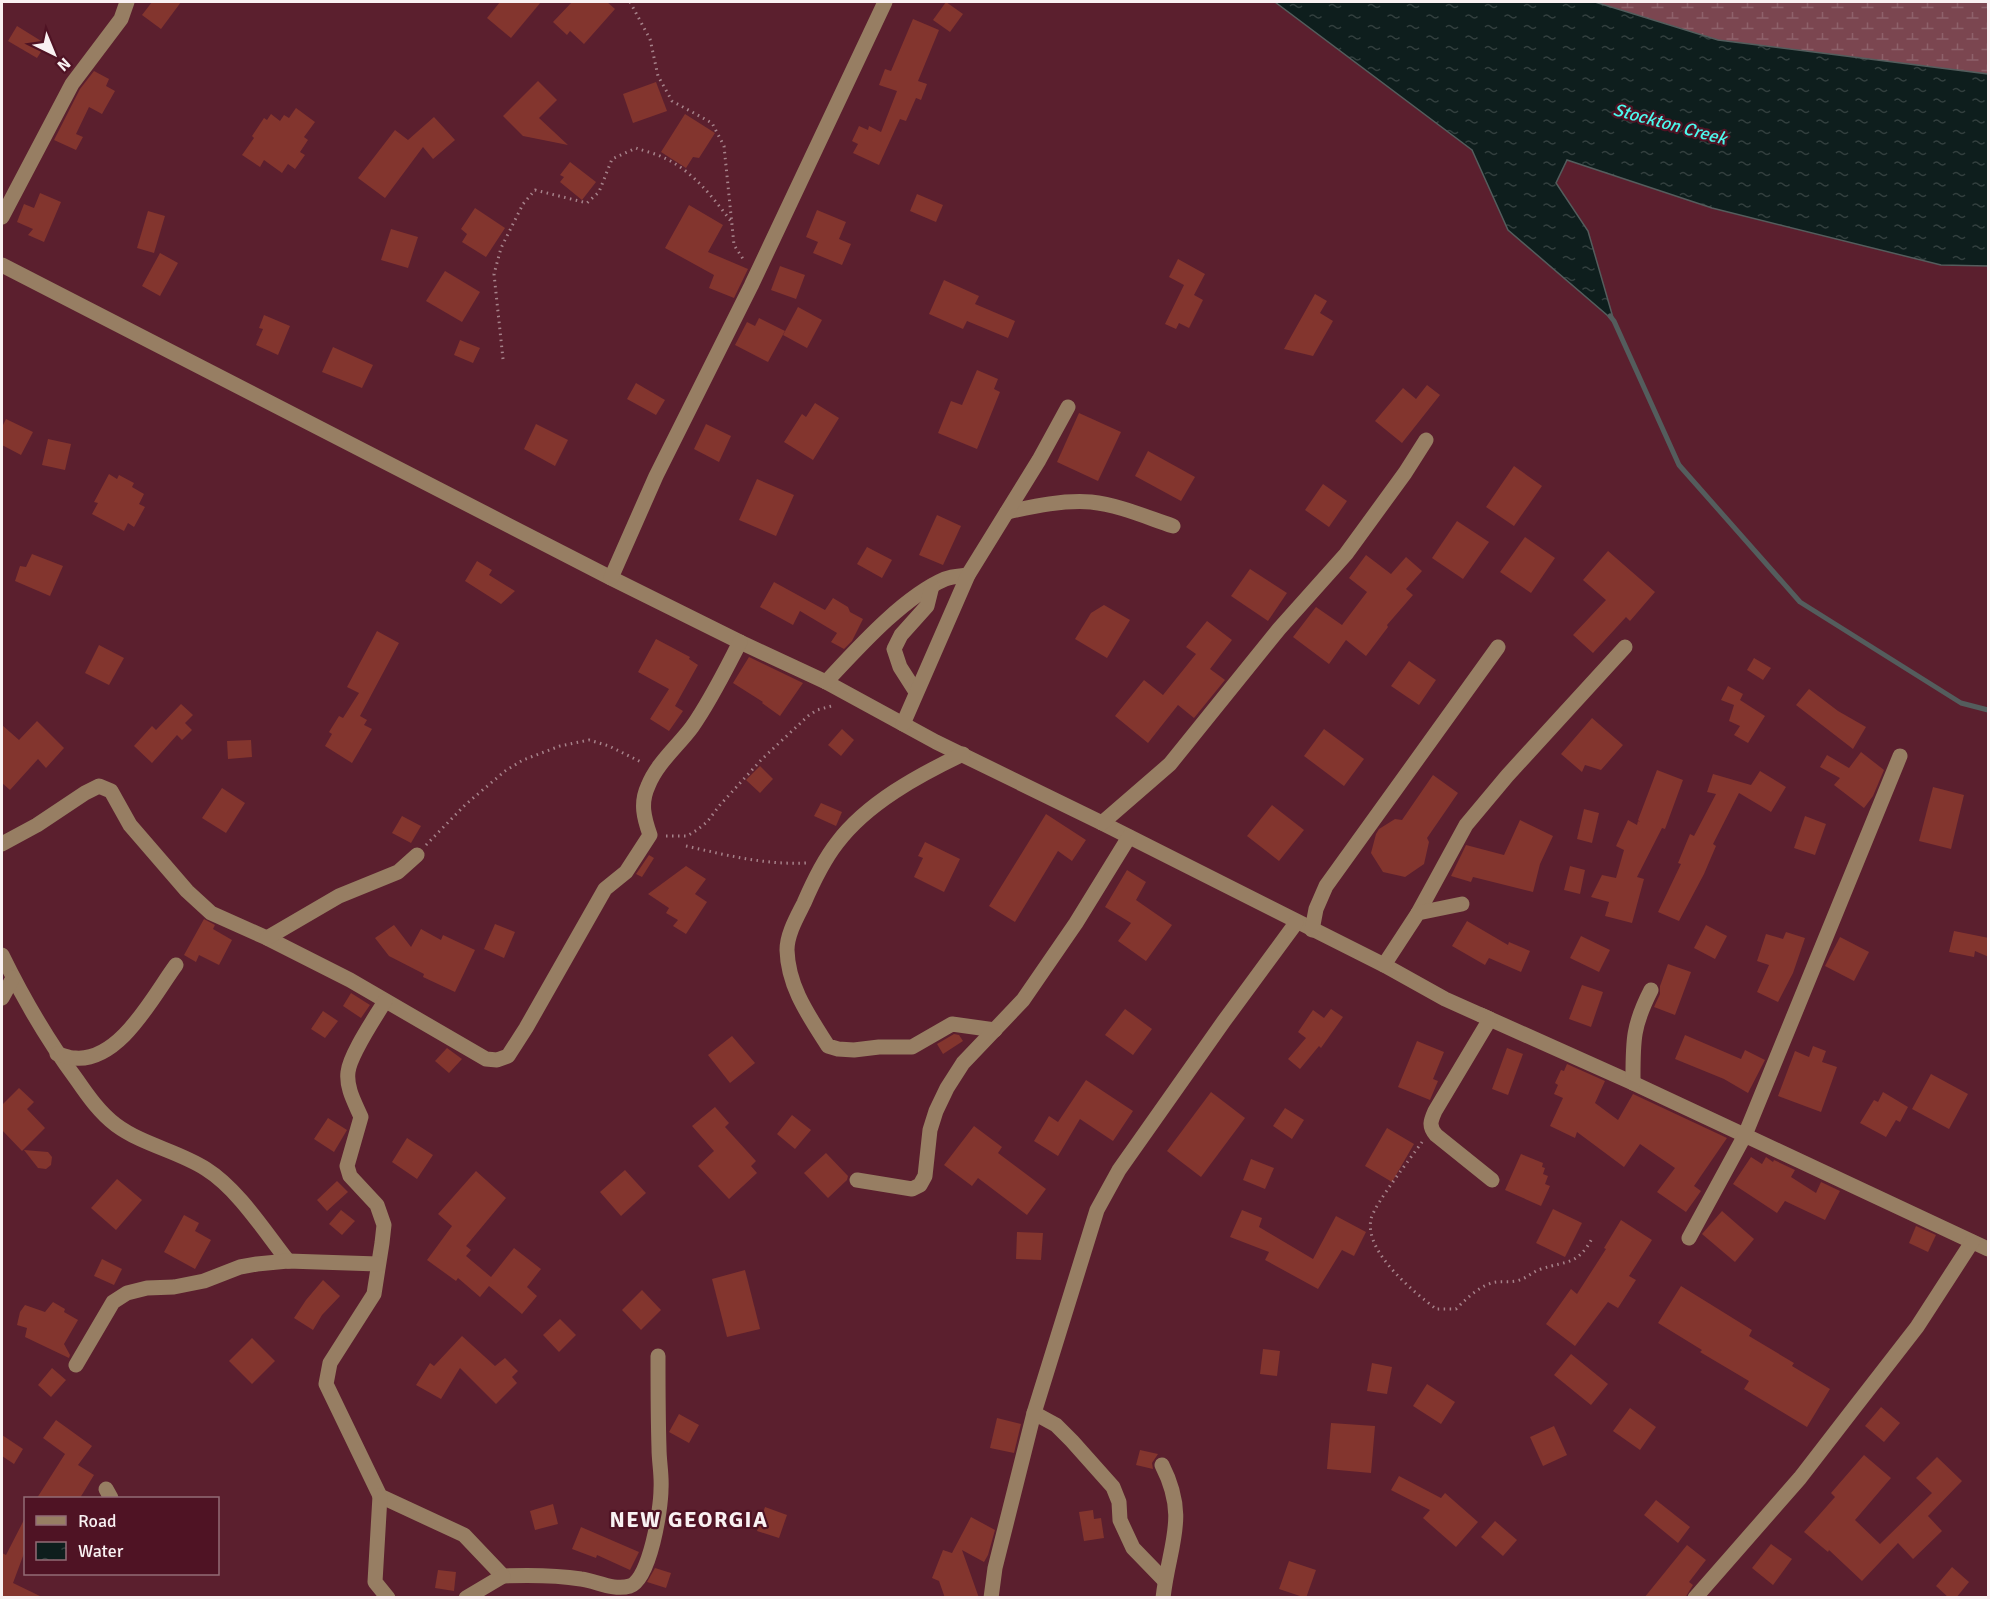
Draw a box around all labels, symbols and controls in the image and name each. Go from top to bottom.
north arrow [24,24,84,84]
text: N [53,53,74,75]
water label: Stockton Creek [1611,98,1731,150]
legend [24,1497,219,1575]
district label: NEW GEORGIA [609,1506,769,1533]
text: Road [78,1510,117,1532]
text: Water [78,1540,124,1562]

